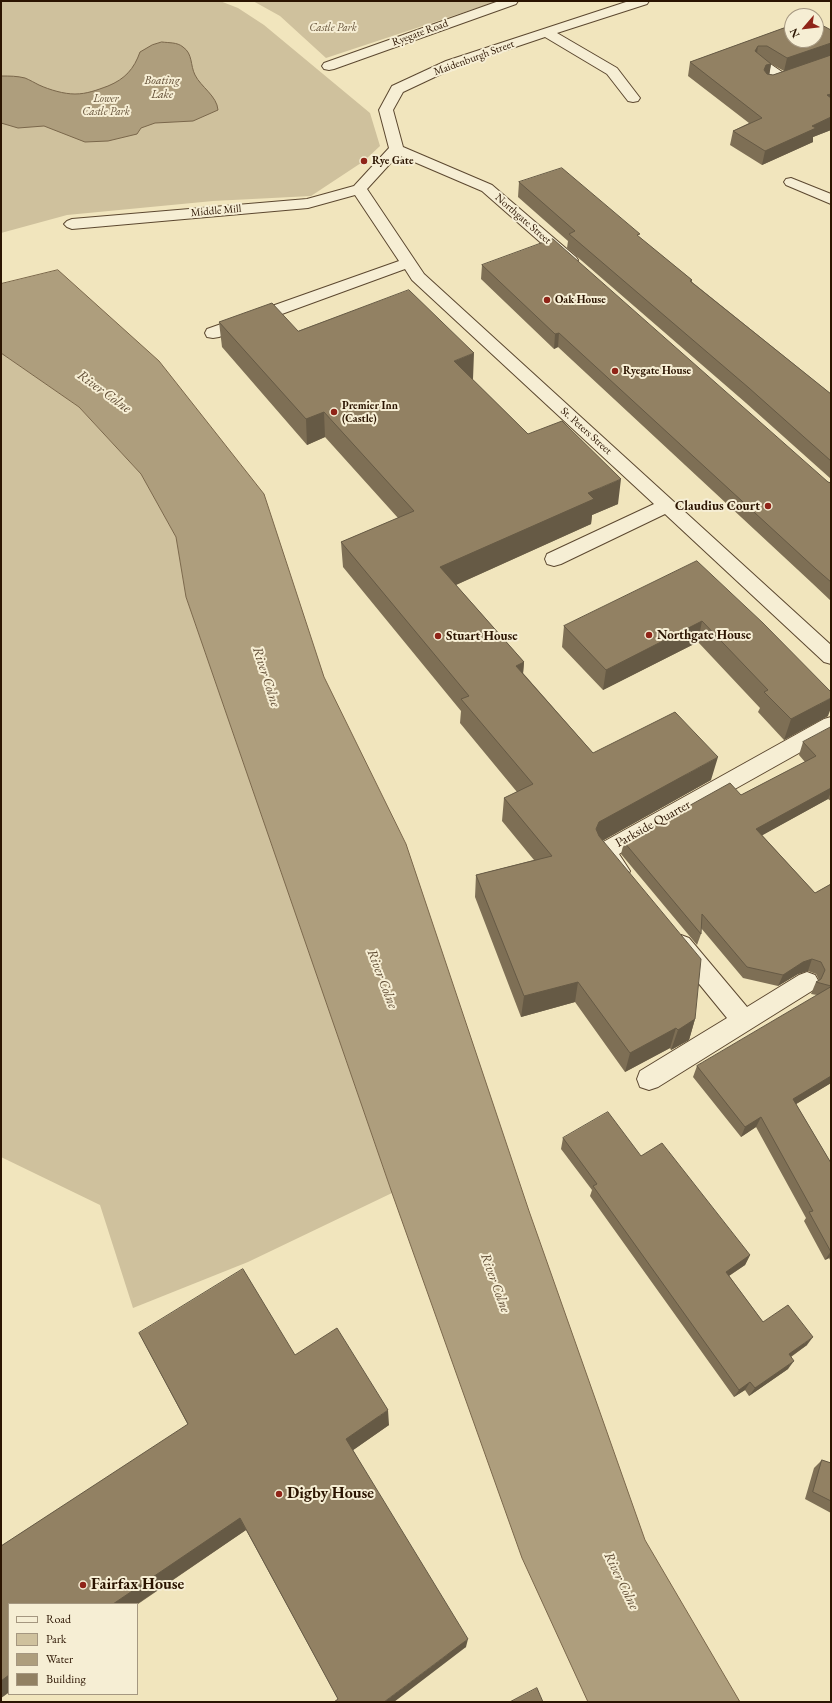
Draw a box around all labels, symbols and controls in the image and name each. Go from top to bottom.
north arrow [784,8,824,48]
street label: Ryegate Road [390,17,450,49]
park label: Castle Park [309,21,357,35]
text: N [786,26,803,40]
street label: Maidenburgh Street [432,37,516,79]
water label: Boating Lake [144,74,180,102]
park label: Lower Castle Park [82,92,130,118]
place label: Rye Gate [372,154,413,168]
marker: Rye Gate [359,156,369,166]
street label: Northgate Street [492,191,554,247]
street label: Middle Mill [190,202,242,220]
place label: Oak House [555,293,606,307]
marker: Oak House [542,295,552,305]
place label: Ryegate House [623,364,691,378]
marker: Ryegate House [610,366,620,376]
water label: River Colne [74,367,134,417]
place label: Premier Inn (Castle) [342,399,398,425]
street label: St. Peters Street [558,405,614,457]
marker: Premier Inn (Castle) [329,407,339,417]
place label: Claudius Court [675,498,760,514]
marker: Claudius Court [763,501,773,511]
place label: Northgate House [657,627,751,643]
place label: Stuart House [446,628,518,644]
marker: Northgate House [644,630,654,640]
marker: Stuart House [433,631,443,641]
water label: River Colne [248,645,284,709]
street label: Parkside Quarter [613,797,693,851]
water label: River Colne [363,947,401,1011]
water label: River Colne [476,1251,514,1315]
place label: Digby House [287,1484,374,1504]
marker: Digby House [274,1489,284,1499]
water label: River Colne [600,1549,642,1613]
place label: Fairfax House [91,1575,184,1595]
marker: Fairfax House [78,1580,88,1590]
legend [8,1603,138,1695]
text: Road [46,1611,71,1627]
text: Park [46,1631,66,1647]
text: Water [46,1651,73,1667]
text: Building [46,1671,86,1687]

